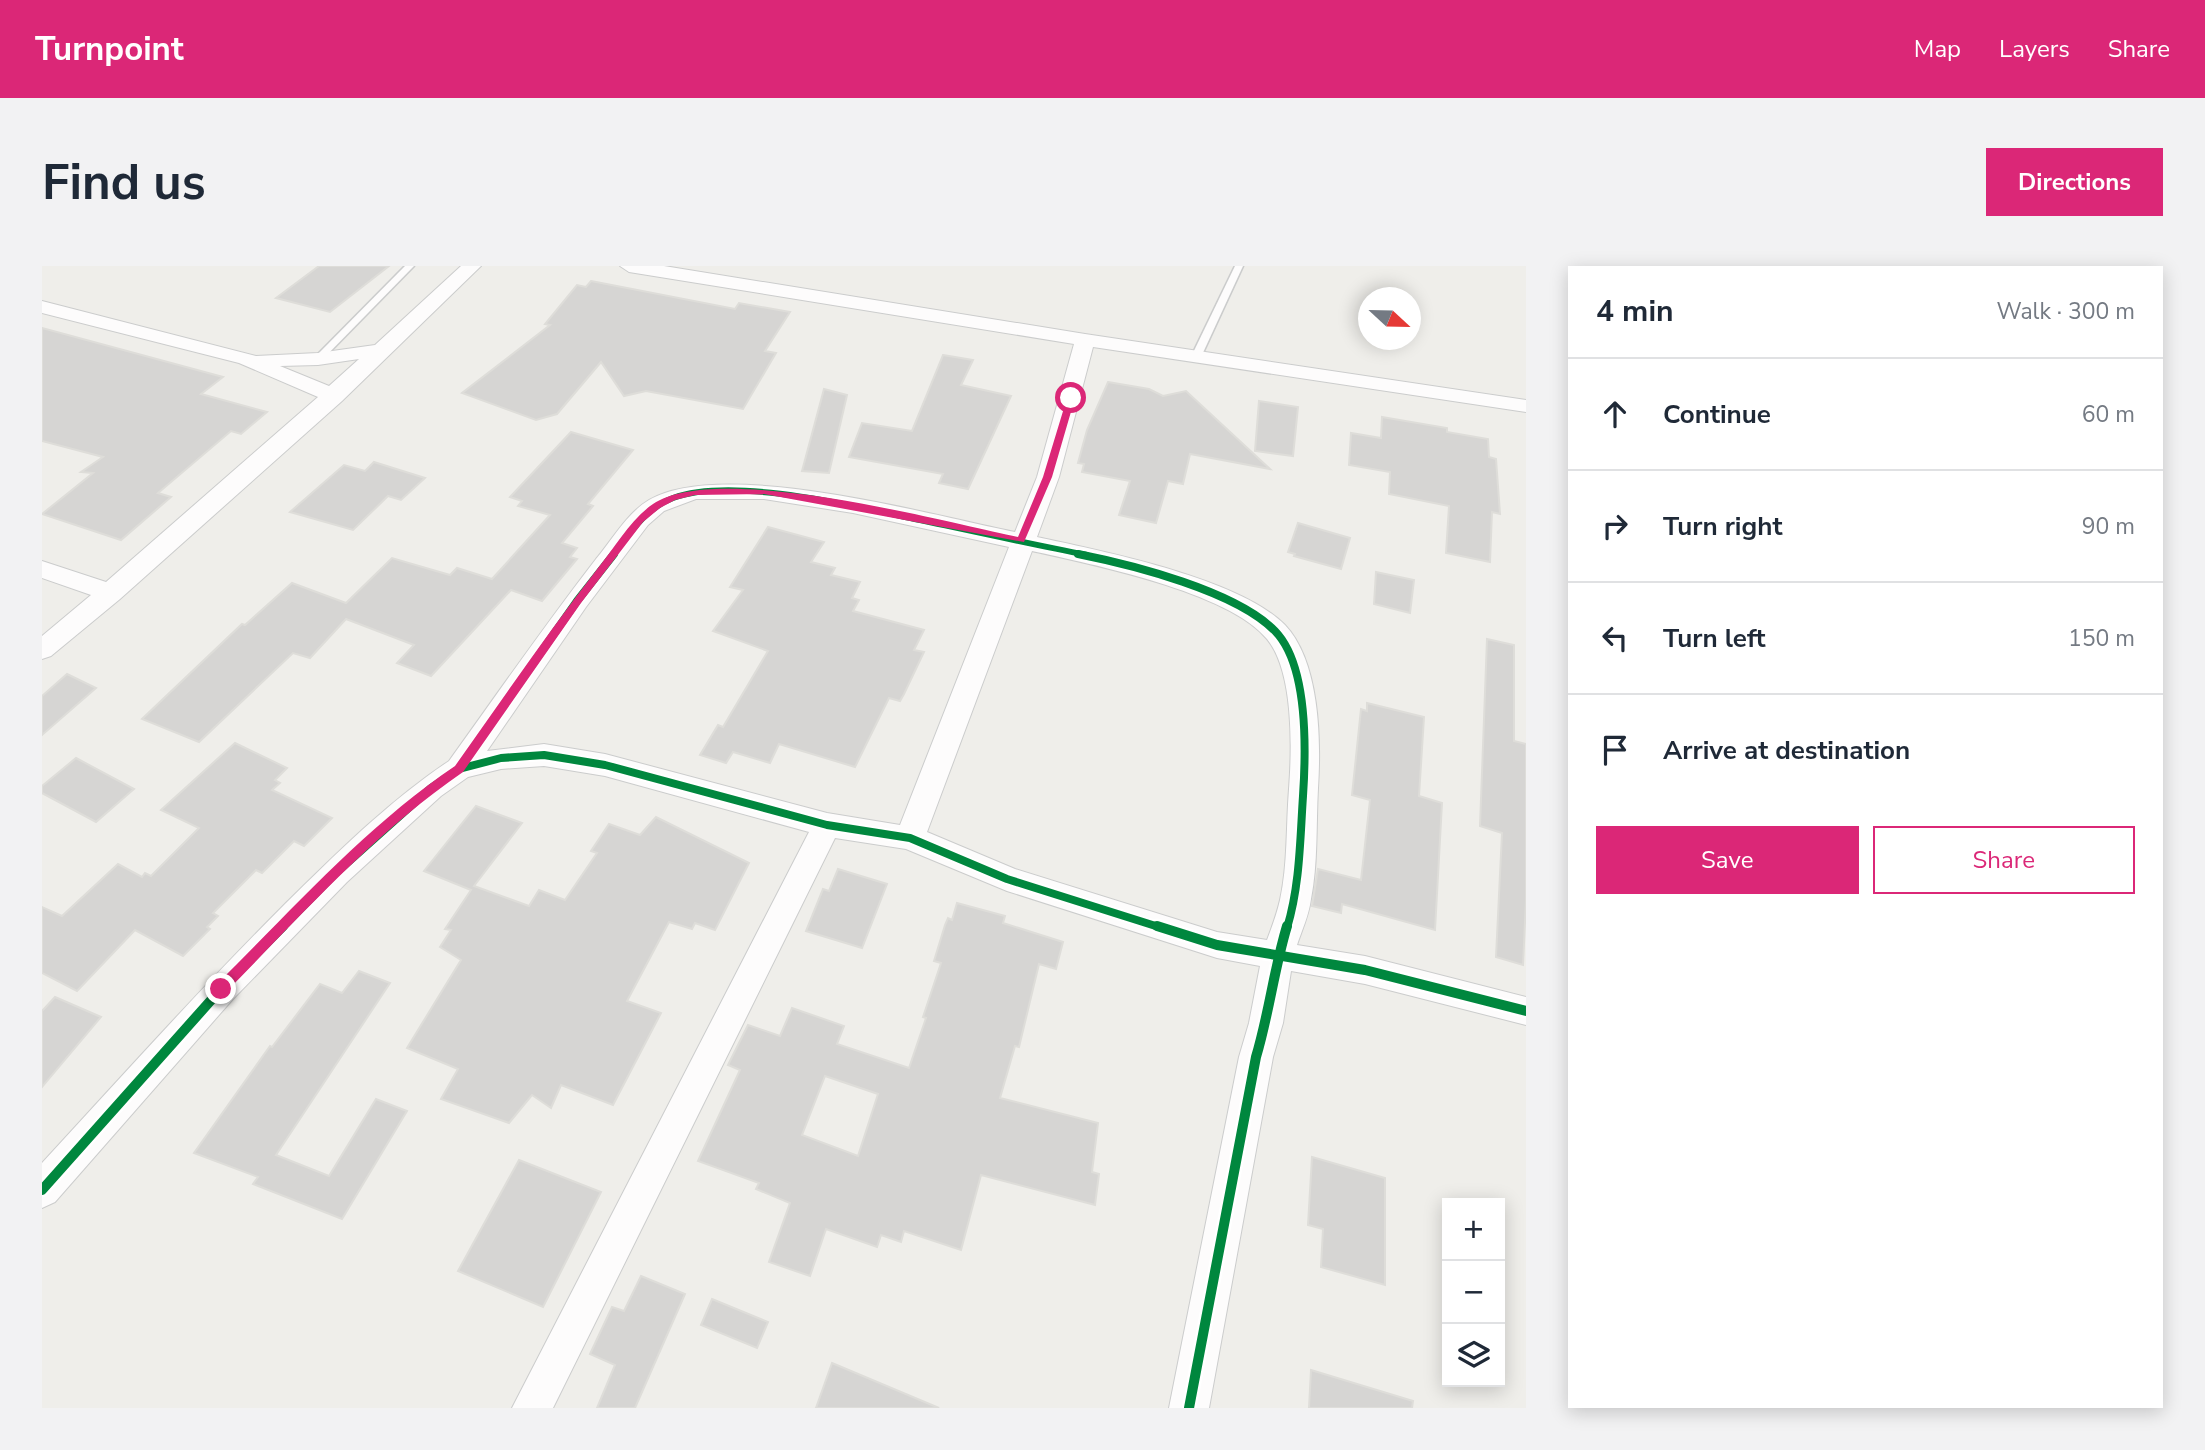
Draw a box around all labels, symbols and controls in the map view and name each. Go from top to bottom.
text: Turnpoint [35,27,184,72]
text: Map [1914,33,1961,65]
text: Layers [1999,33,2070,65]
text: Share [2108,33,2170,65]
button: Directions [1986,148,2163,216]
text: Find us [42,149,206,216]
north arrow [1358,287,1421,350]
text: 4 min [1596,291,1674,332]
text: Walk · 300 m [1996,296,2135,327]
route start [1055,382,1086,413]
icon: ahead [1596,395,1634,433]
text: Continue [1663,397,1771,432]
text: 60 m [2082,399,2135,430]
icon: right [1596,507,1634,545]
text: Turn right [1663,509,1782,544]
text: 90 m [2082,511,2135,542]
icon: left [1596,619,1634,657]
text: Turn left [1663,621,1766,656]
text: 150 m [2068,623,2135,654]
icon: arrive [1596,731,1634,769]
text: Arrive at destination [1663,733,1910,768]
button: Save [1596,826,1859,894]
button: Share [1873,826,2135,894]
route end [205,973,236,1004]
map controls [1442,1198,1505,1387]
button: + [1442,1198,1505,1261]
button: − [1442,1261,1505,1324]
button: layers [1442,1324,1505,1387]

